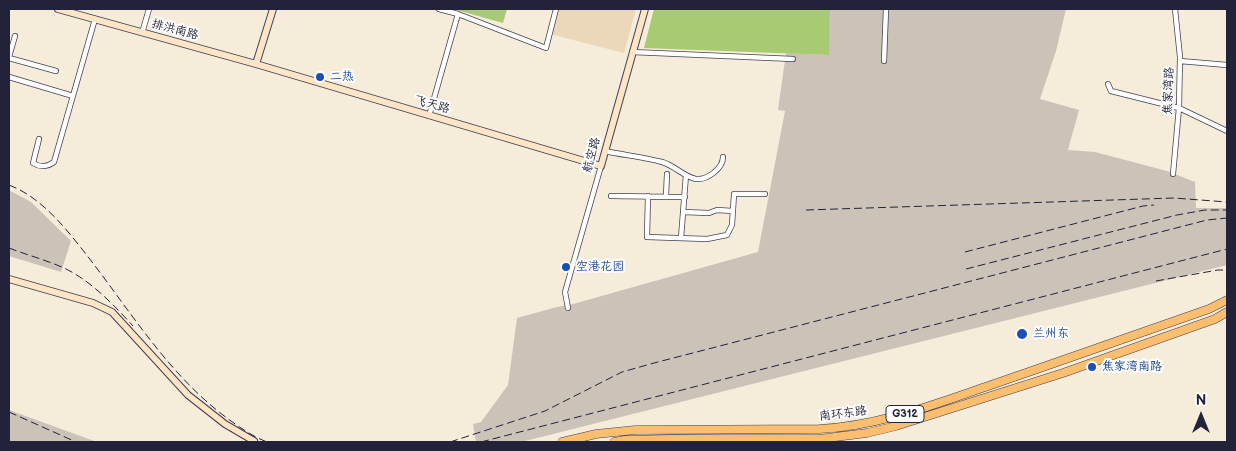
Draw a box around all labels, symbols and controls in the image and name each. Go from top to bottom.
street label: 排洪南路 [150,17,200,43]
street label: 焦家湾路 [1161,67,1177,115]
place label: 二热 [330,70,354,84]
marker: 二热 [314,71,326,83]
street label: 飞天路 [413,93,451,117]
street label: 航空路 [580,136,604,174]
place label: 空港花园 [576,260,624,274]
marker: 空港花园 [560,261,572,273]
marker: 兰州东 [1015,327,1029,341]
place label: 兰州东 [1033,327,1069,341]
place label: 焦家湾南路 [1102,360,1162,374]
marker: 焦家湾南路 [1086,361,1098,373]
north arrow [1176,391,1226,441]
text: N [1196,392,1206,409]
street label: 南环东路 [818,404,868,424]
road number: G312 [886,406,924,422]

